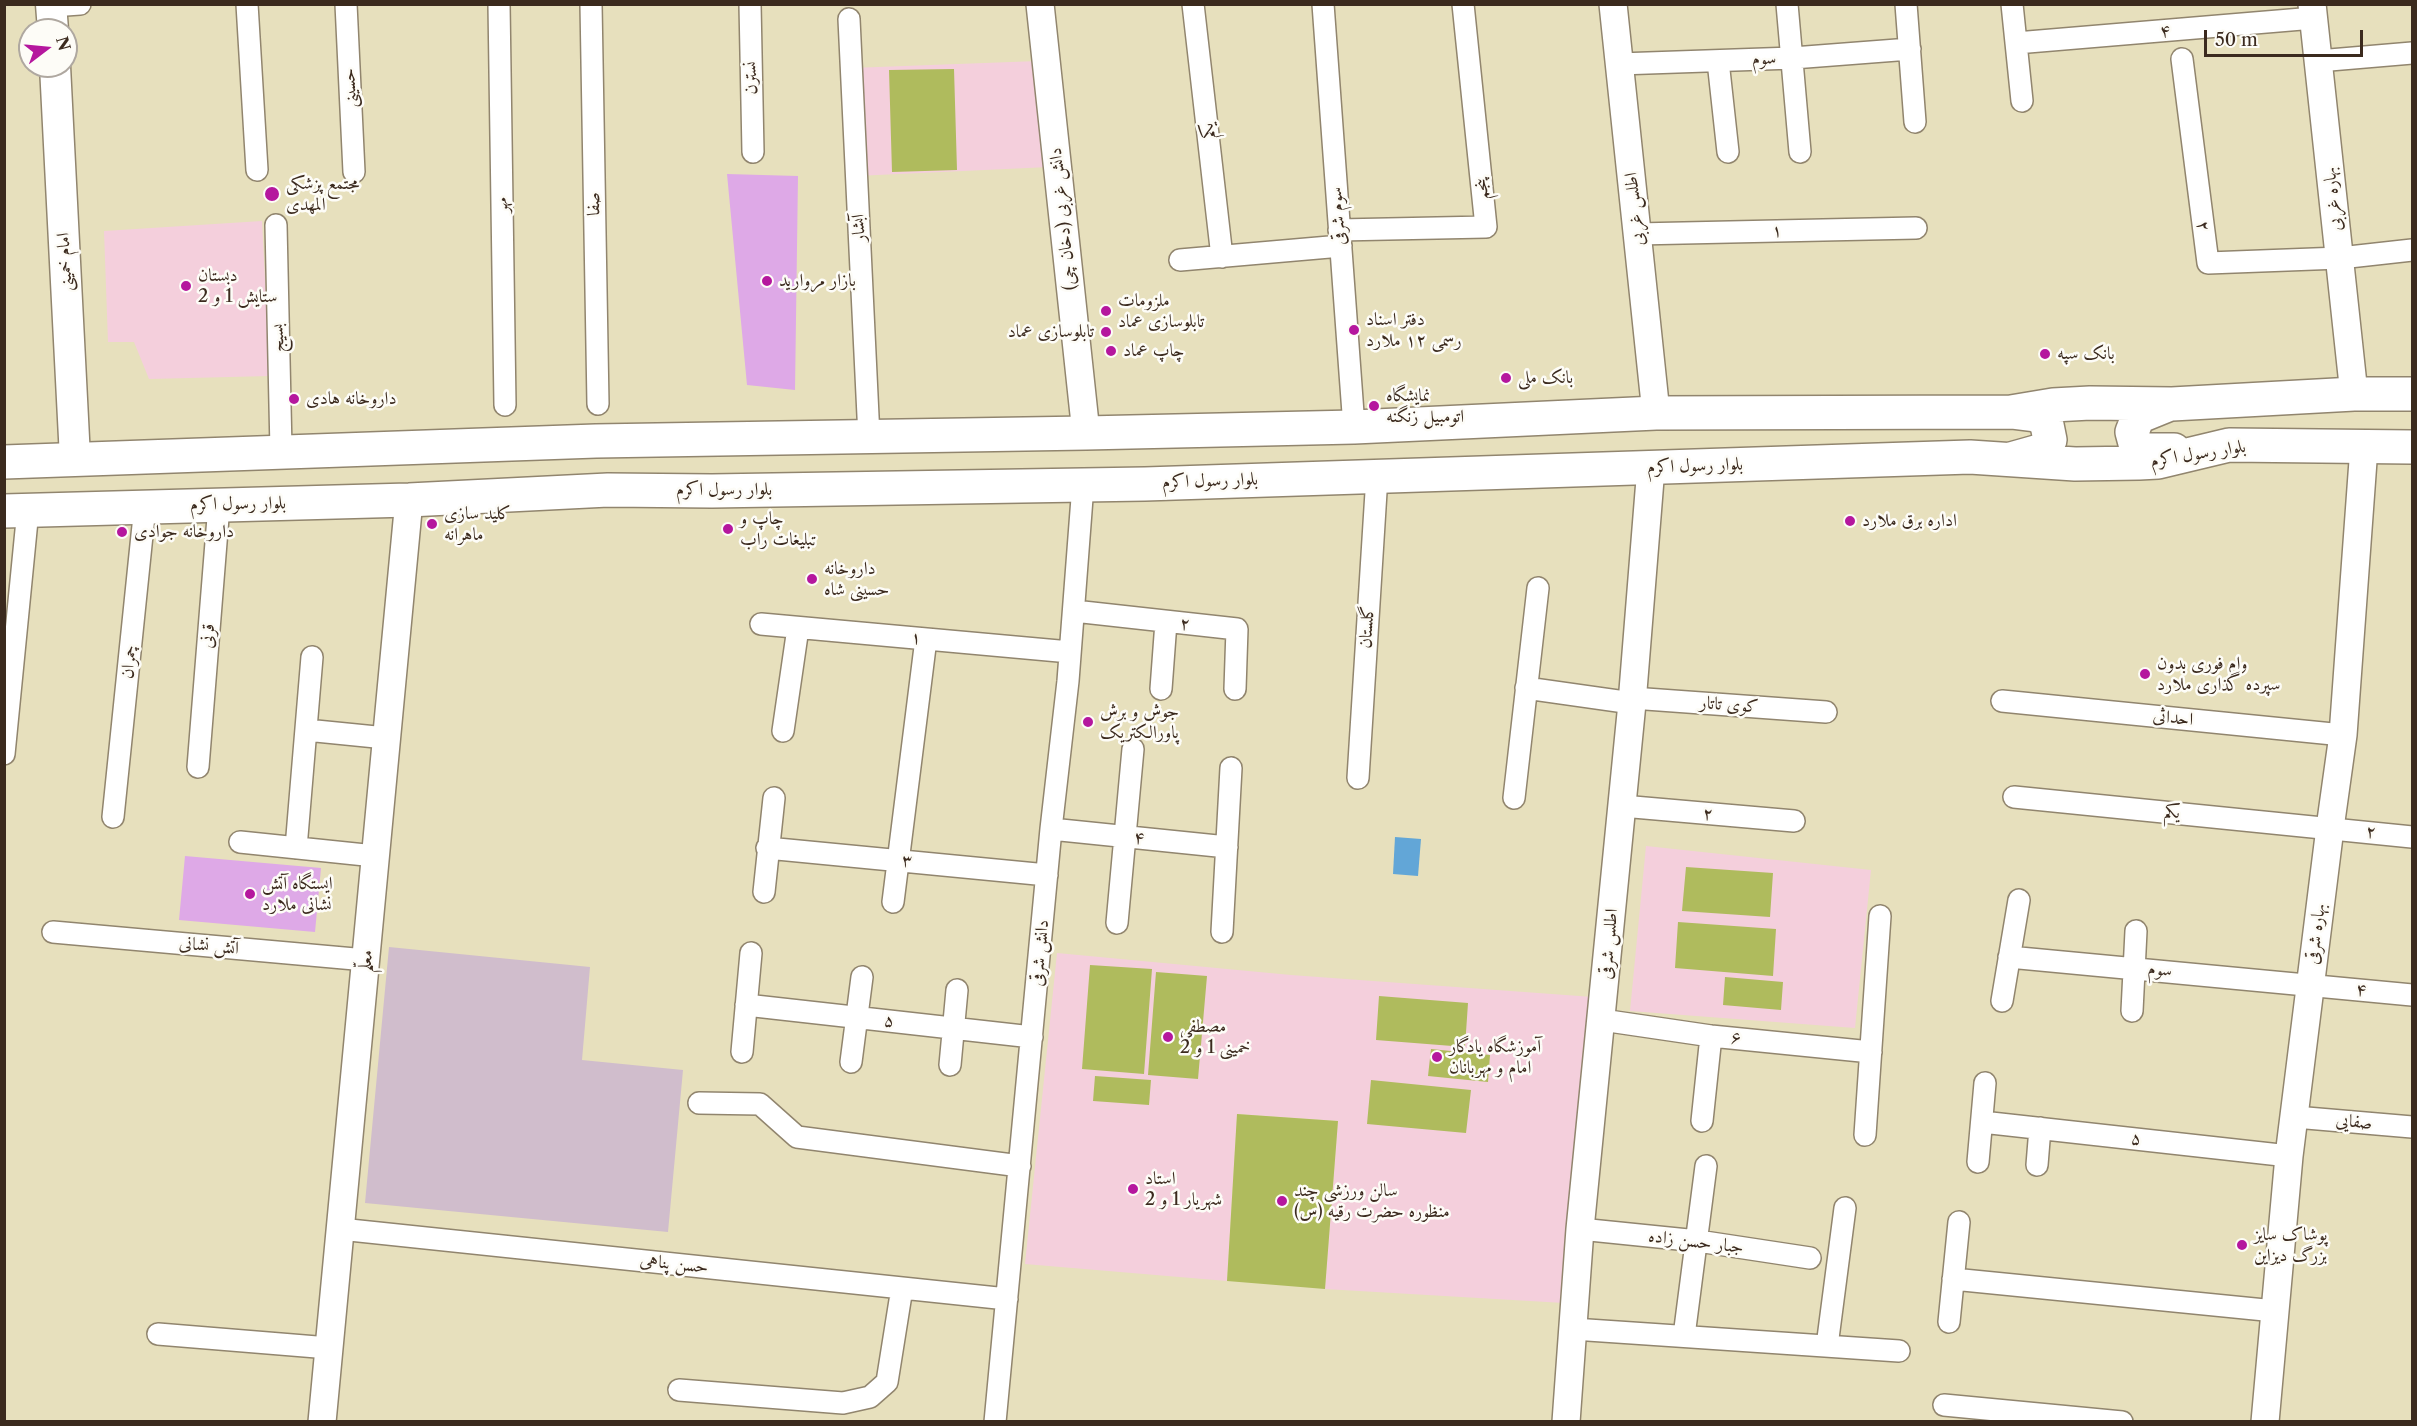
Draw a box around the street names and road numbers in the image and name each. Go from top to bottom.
street label: ۴ [2159,20,2171,42]
street label: سوم [1751,48,1777,70]
street label: نسترن [740,61,762,95]
street label: حسینی [338,68,362,108]
street label: یکم [1196,122,1220,140]
street label: دانش غربی (دخان چی) [1045,146,1081,292]
street label: بهاره غربی [2319,166,2347,232]
street label: اطلس غربی [1620,171,1650,247]
street label: پنجم [1470,177,1494,201]
street label: سوم شرقی [1325,186,1351,246]
street label: صفا [583,192,605,216]
street label: مهر [491,197,513,213]
street label: آبشار [847,213,871,243]
street label: ۲ [2192,219,2214,233]
street label: ۱ [1772,220,1782,242]
street label: امام خمینی [53,232,77,292]
street label: بسیج [267,323,289,353]
street label: بلوار رسول اکرم [2149,436,2247,472]
street label: بلوار رسول اکرم [1647,454,1743,478]
street label: بلوار رسول اکرم [1162,469,1258,493]
street label: بلوار رسول اکرم [676,479,772,501]
street label: بلوار رسول اکرم [190,492,286,516]
street label: گلستان [1355,605,1379,649]
street label: ۲ [1179,613,1191,635]
street label: قرنی [196,623,220,649]
street label: ۱ [910,627,922,649]
street label: چمران [117,644,141,680]
street label: کوی تاتار [1699,692,1759,718]
street label: احداثی [2152,705,2194,731]
street label: یکم [2163,800,2181,824]
street label: ۲ [1702,803,1714,825]
street label: ۲ [2365,821,2377,843]
street label: ۴ [1133,827,1145,849]
street label: ۳ [901,850,913,872]
street label: بهاره شرقی [2302,902,2330,966]
street label: اطلس شرقی [1595,908,1623,980]
street label: دانش شرقی [1026,919,1054,987]
street label: آتش نشانی [178,933,240,959]
street label: معلّم [354,949,378,973]
street label: سوم [2147,958,2173,982]
street label: ۴ [2355,979,2367,1001]
street label: ۵ [882,1010,896,1032]
street label: ۶ [1730,1027,1742,1049]
street label: صفایی [2335,1110,2373,1134]
street label: ۵ [2130,1128,2142,1150]
street label: جبار حسن زاده [1647,1225,1745,1259]
street label: حسن پناهی [639,1250,709,1278]

